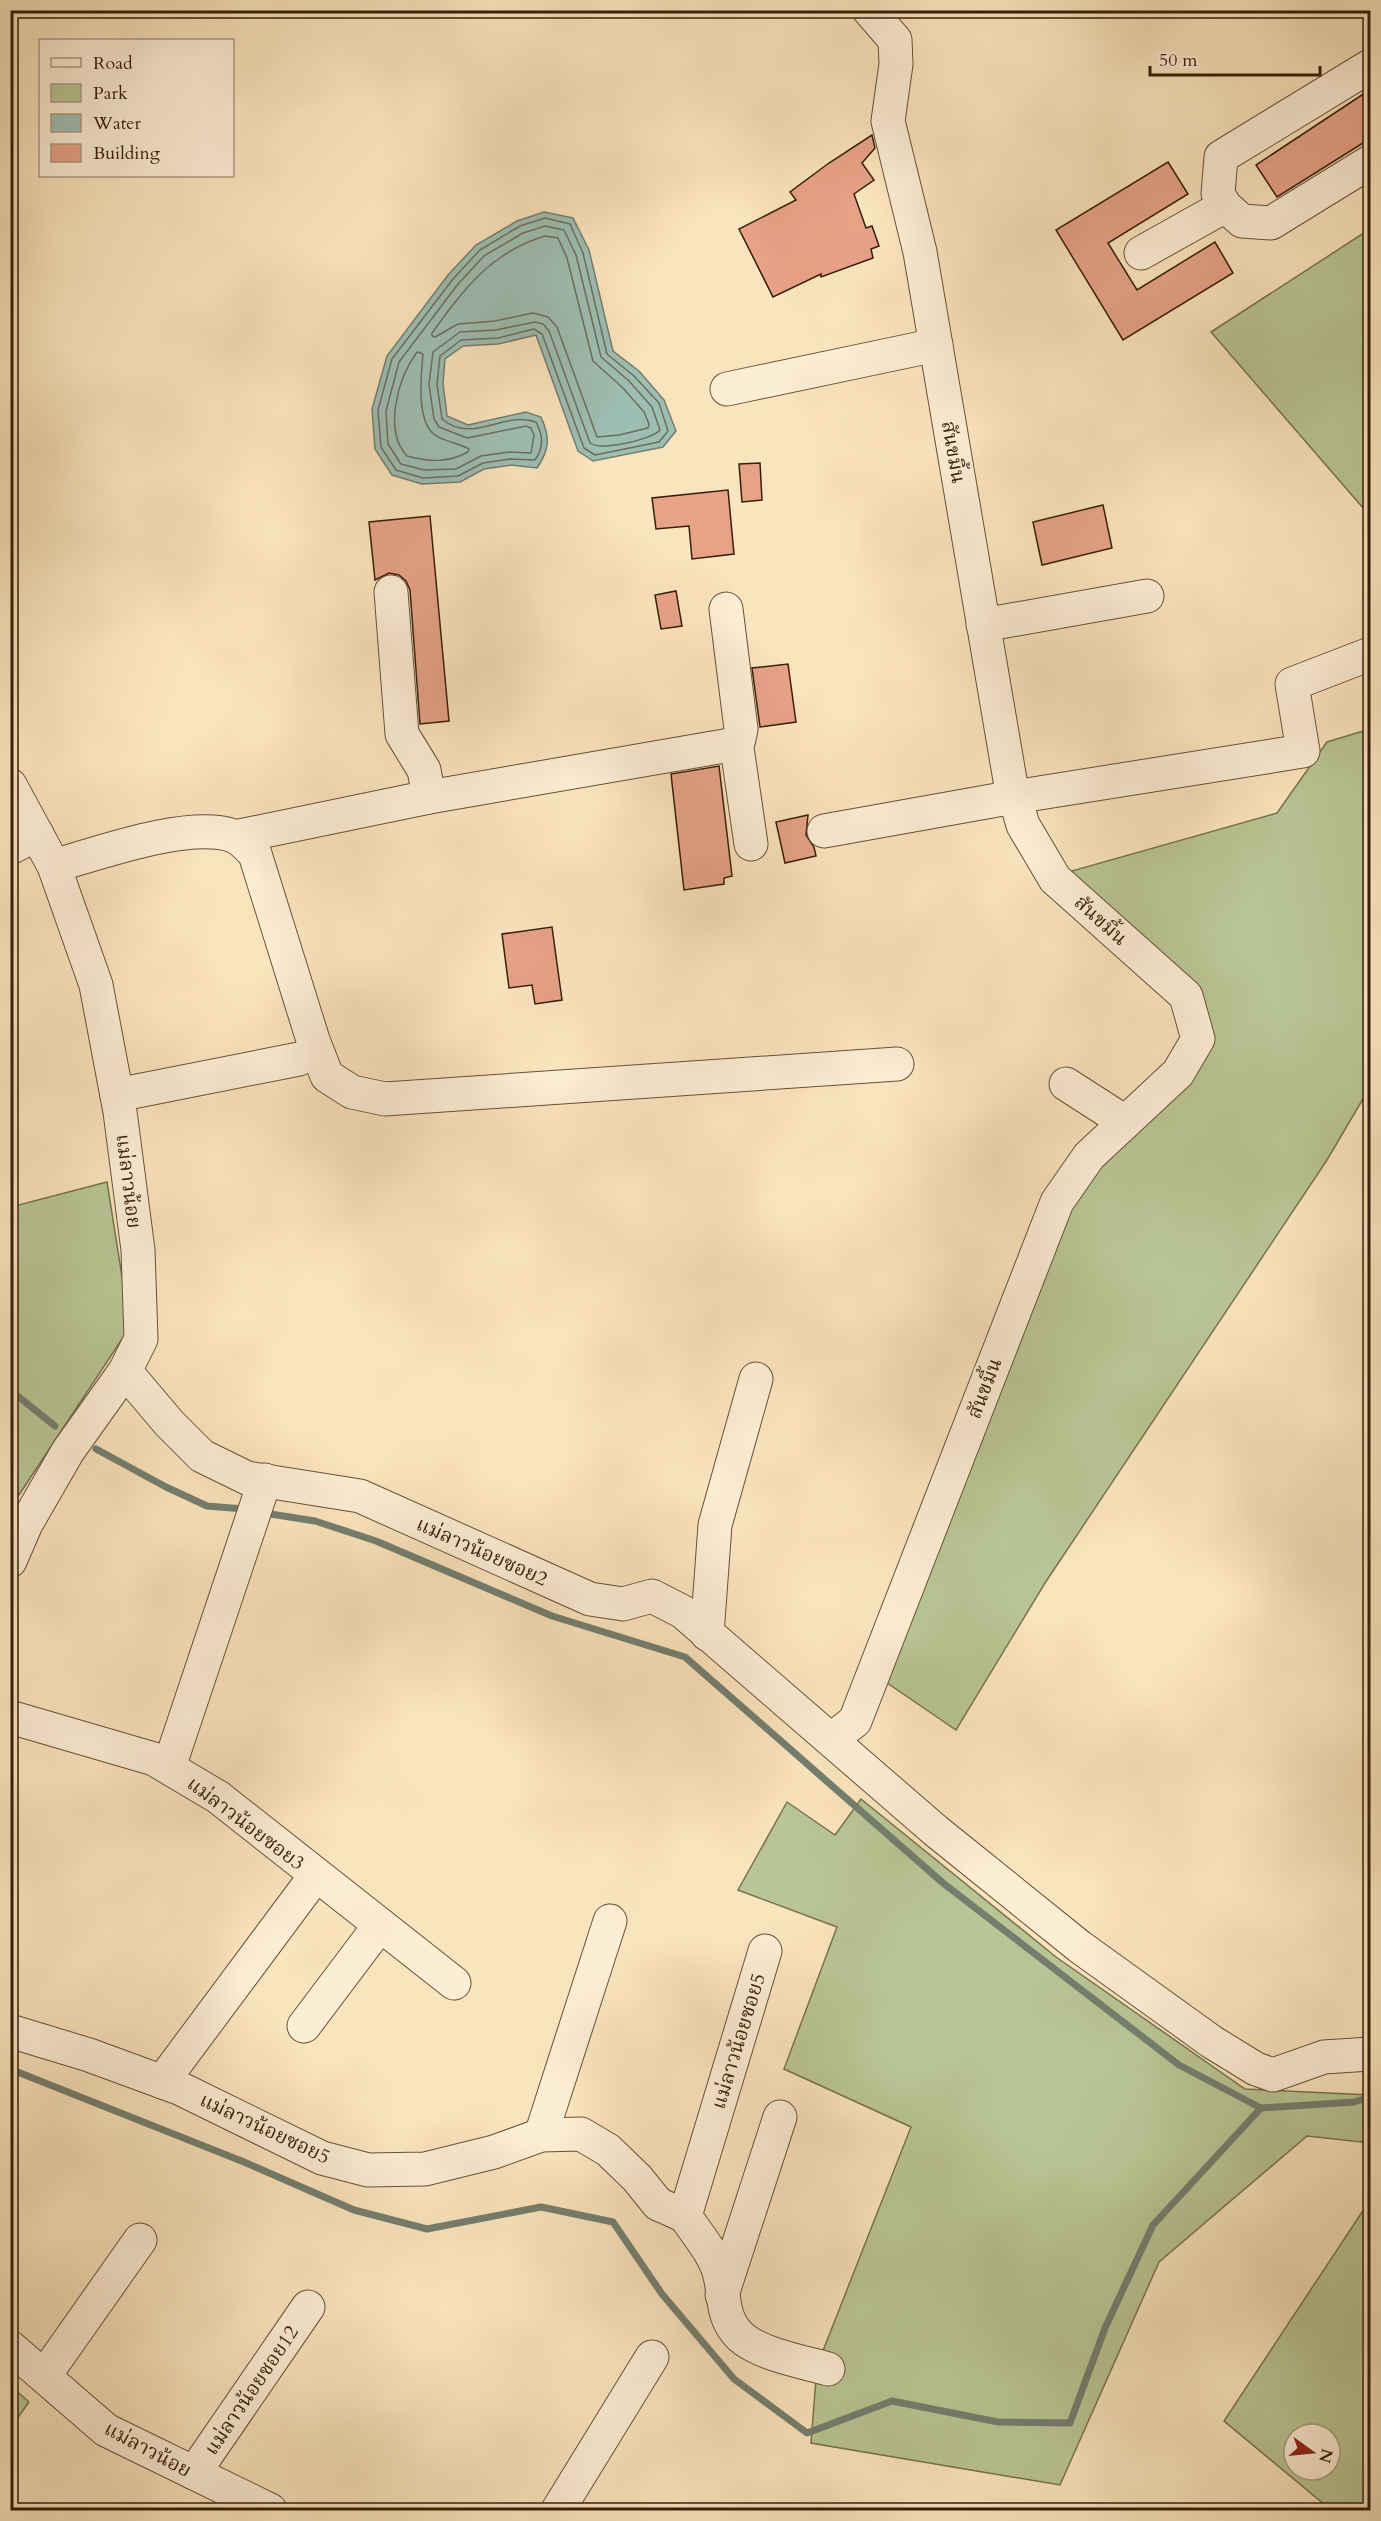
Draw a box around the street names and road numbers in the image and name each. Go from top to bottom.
street label: สันขมิ้น [935,418,974,485]
street label: สันขมิ้น [1068,888,1134,951]
street label: แม่ลาวน้อย [109,1132,148,1230]
street label: สันขมิ้น [959,1353,1008,1422]
street label: แม่ลาวน้อยซอย2 [412,1510,552,1592]
street label: แม่ลาวน้อยซอย3 [181,1770,310,1877]
street label: แม่ลาวน้อยซอย5 [705,1970,772,2113]
street label: แม่ลาวน้อยซอย5 [195,2086,334,2170]
street label: แม่ลาวน้อยซอย12 [198,2320,305,2461]
street label: แม่ลาวน้อย [99,2415,196,2484]

